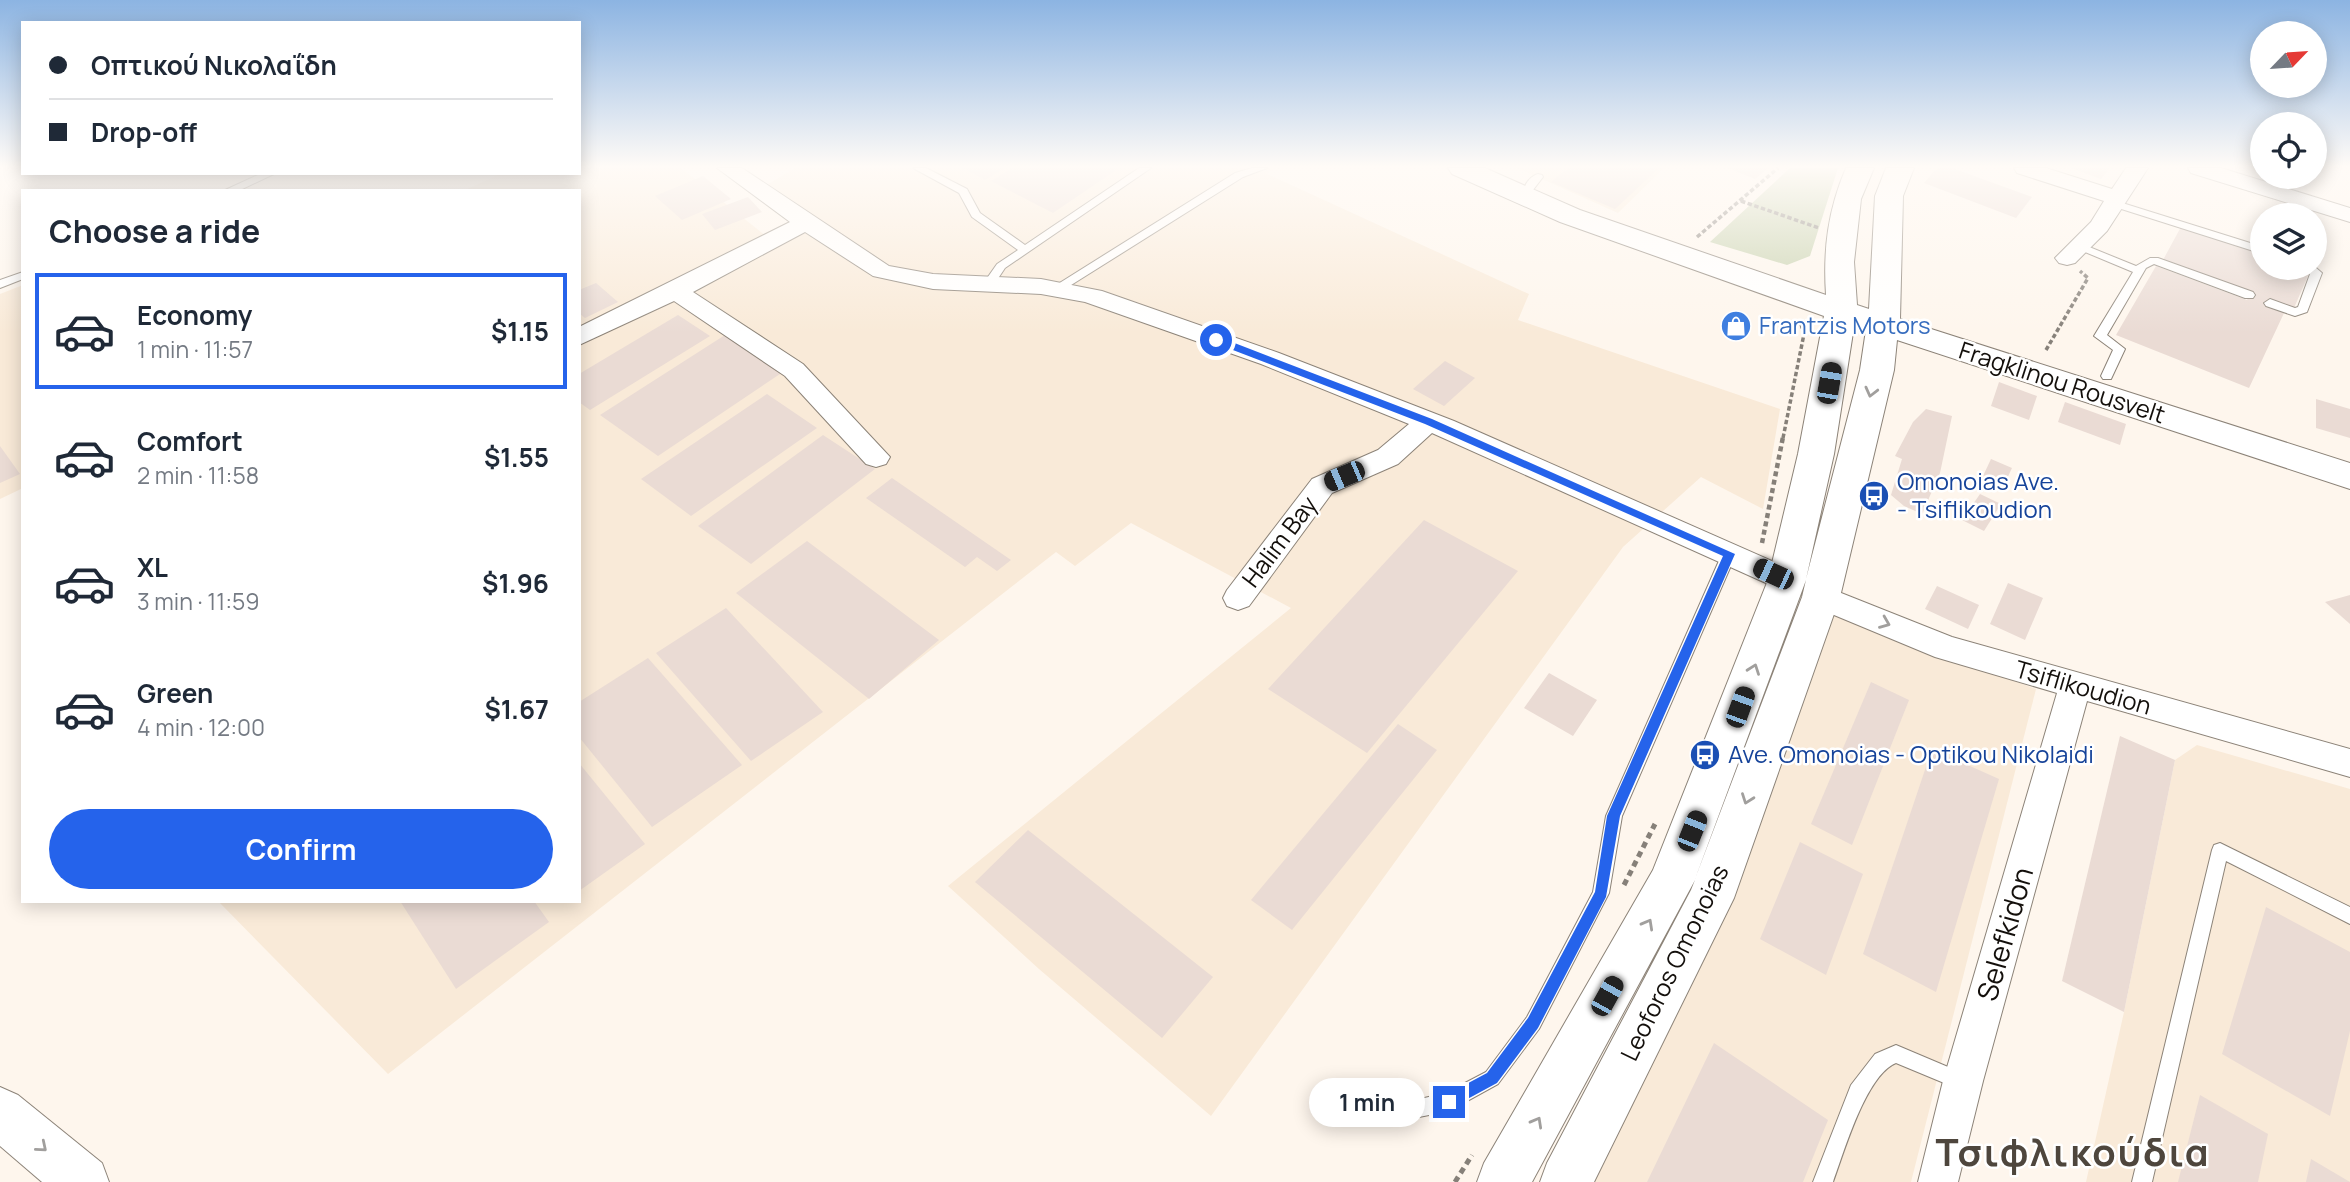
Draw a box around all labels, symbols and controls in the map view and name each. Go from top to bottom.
north arrow [2250,21,2328,98]
map controls [2250,21,2327,280]
text: Οπτικού Νικολαΐδη [91,47,337,83]
button: locate [2250,112,2327,189]
text: Drop-off [91,114,197,150]
button: layers [2250,203,2327,280]
text: Choose a ride [49,209,260,253]
text: Economy [137,297,252,333]
icon: car [53,300,116,363]
place label: Frantzis Motors [1759,308,1931,341]
shop icon: Frantzis Motors [1719,309,1753,343]
text: $1.15 [491,313,549,349]
route start [1200,324,1232,356]
text: 1 min · 11:57 [137,333,253,365]
street label: Fragklinou Rousvelt [1955,333,2170,430]
car [1816,360,1843,406]
one-way arrow [1865,386,1880,398]
text: Comfort [137,423,243,459]
icon: car [53,426,116,489]
text: $1.55 [484,439,549,475]
car [1321,458,1368,494]
text: 2 min · 11:58 [137,459,259,491]
place label: Omonoias Ave. - Tsiflikoudion [1897,464,2059,525]
bus stop icon: Omonoias Ave. - Tsiflikoudion [1857,479,1891,513]
street label: Halim Bay [1234,489,1324,593]
text: XL [137,549,168,585]
icon: car [53,552,116,615]
car [1750,556,1797,592]
text: $1.96 [482,565,549,601]
text: 3 min · 11:59 [137,585,260,617]
one-way arrow [1877,615,1890,629]
street label: Tsiflikoudion [2012,651,2155,722]
one-way arrow [1746,664,1760,676]
text: Green [137,675,213,711]
icon: car [53,678,116,741]
car [1723,684,1758,730]
text: $1.67 [484,691,549,727]
text: 4 min · 12:00 [137,711,265,743]
place label: Ave. Omonoias - Optikou Nikolaidi [1728,737,2094,770]
bus stop icon: Ave. Omonoias - Optikou Nikolaidi [1688,738,1722,772]
one-way arrow [1741,793,1755,805]
car [1675,808,1710,854]
button: Confirm [49,809,553,889]
street label: Leoforos Omonoias [1612,859,1735,1066]
street label: Selefkidon [1967,862,2041,1005]
one-way arrow [1640,919,1653,931]
car [1588,973,1627,1019]
callout: 1 min [1309,1078,1424,1126]
text: 1 min [1339,1086,1395,1118]
route end [1433,1086,1465,1118]
one-way arrow [1529,1117,1542,1130]
district label: Τσιφλικούδια [1935,1125,2211,1177]
one-way arrow [34,1139,46,1152]

